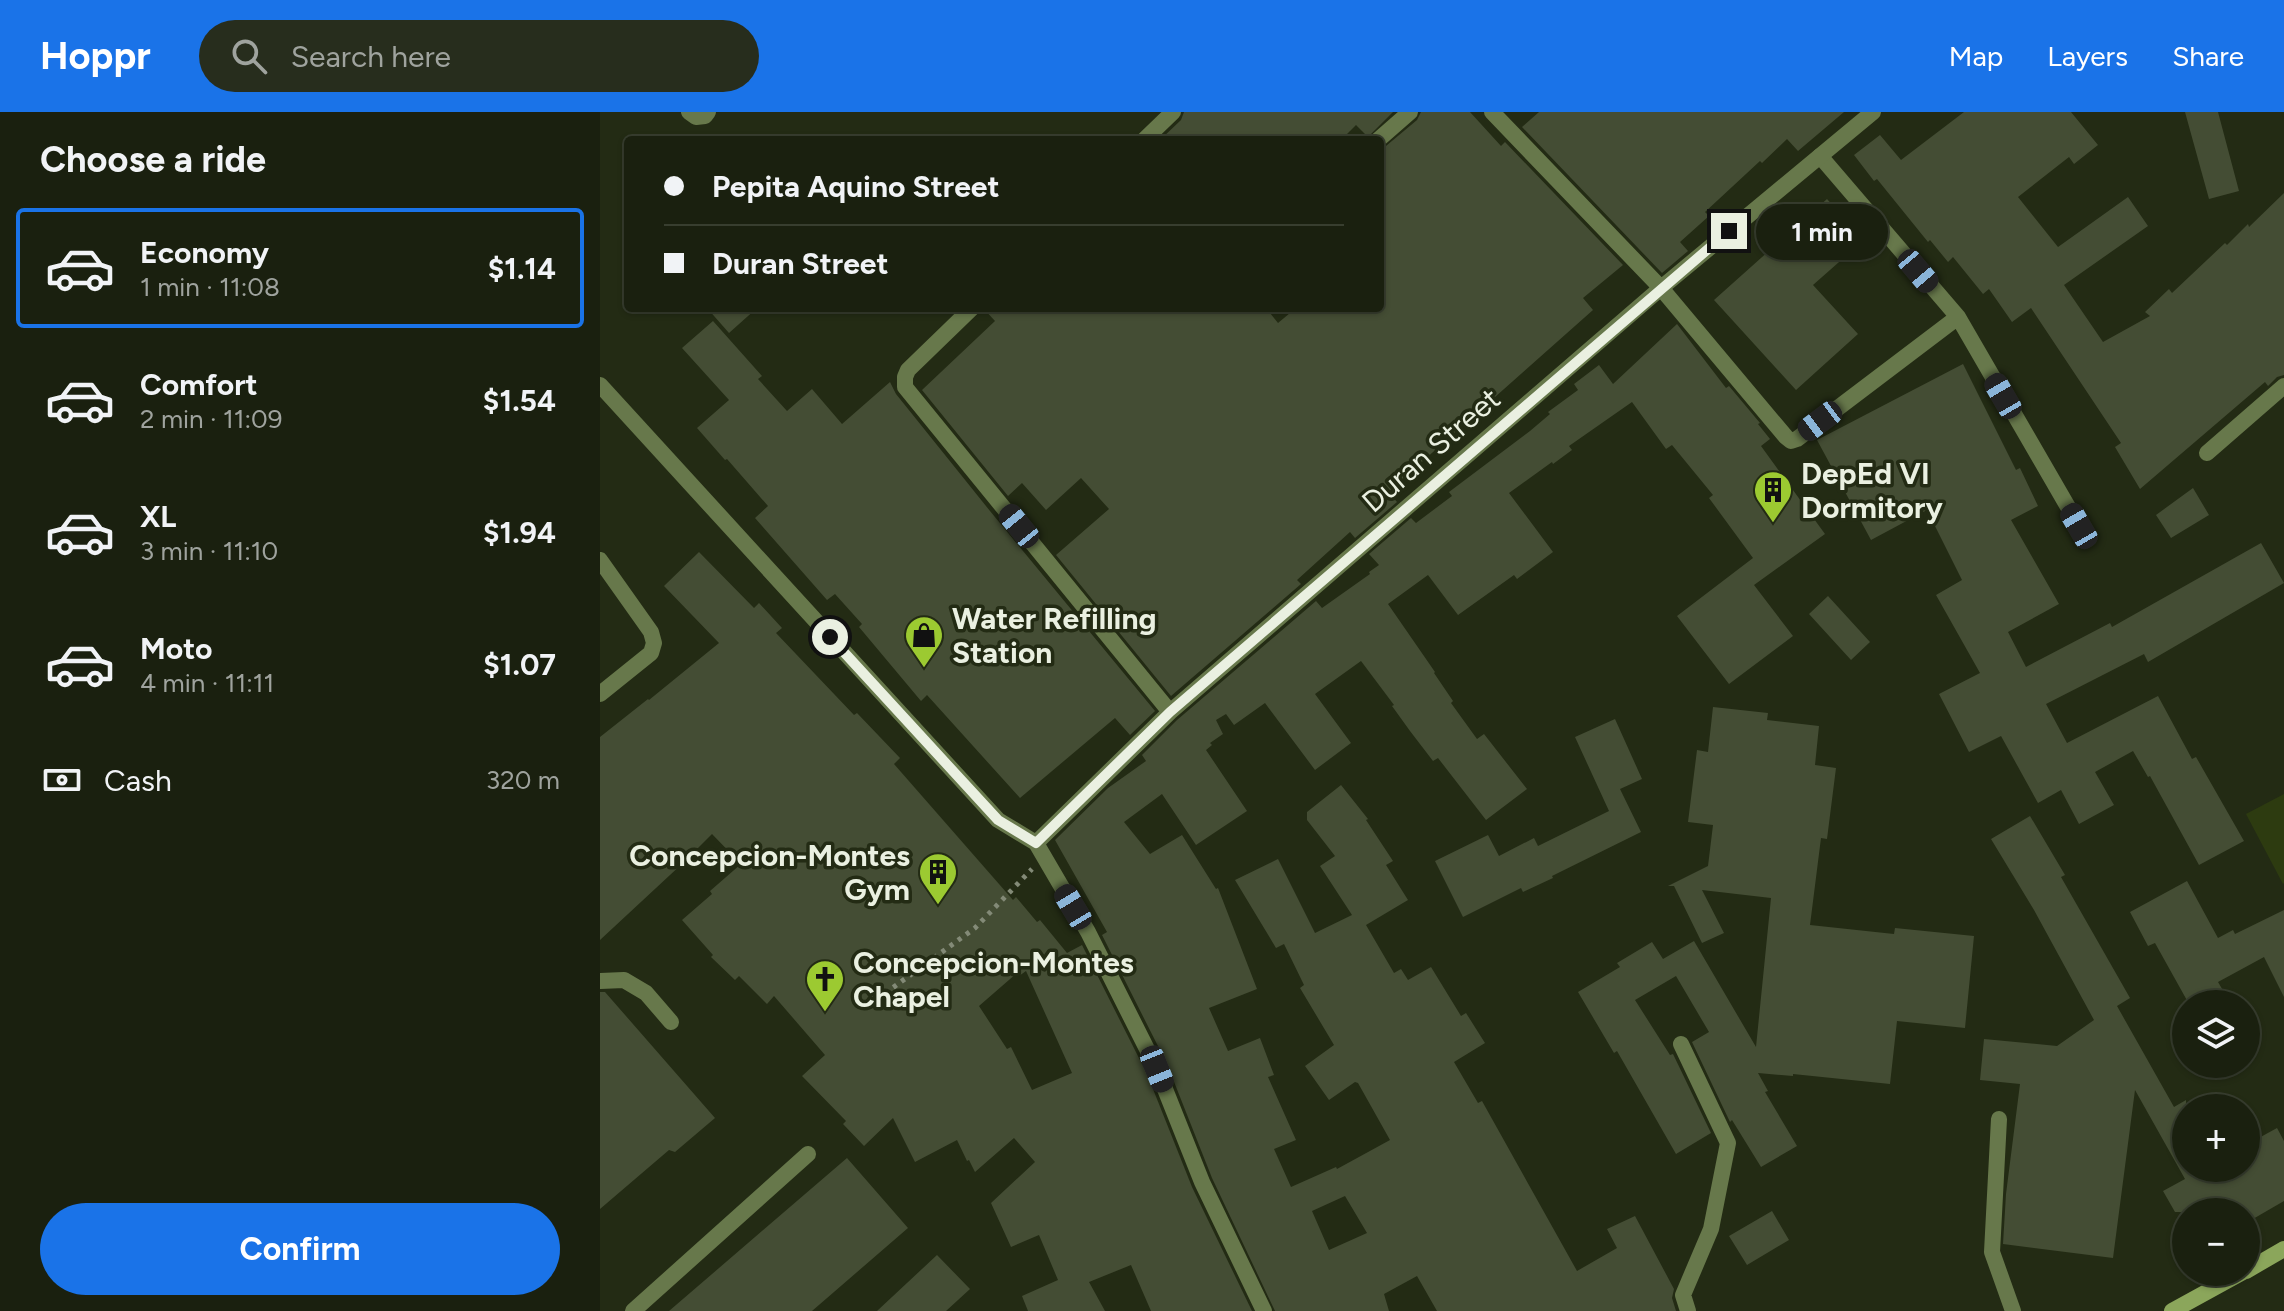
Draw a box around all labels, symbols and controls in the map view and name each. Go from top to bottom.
search box [199,20,759,92]
text: Hoppr [40,33,151,79]
icon: search [227,34,271,78]
text: Search here [291,38,451,75]
text: Map [1949,39,2003,73]
text: Layers [2047,39,2128,73]
text: Share [2172,39,2244,73]
text: Choose a ride [40,138,266,181]
text: Pepita Aquino Street [712,168,1000,205]
callout: 1 min [1757,203,1889,259]
route end [1711,213,1747,249]
text: 1 min [1791,216,1853,248]
icon: car [44,232,116,304]
text: Economy [140,234,269,271]
text: Duran Street [712,245,889,282]
car [1893,245,1943,297]
text: $1.14 [488,250,556,287]
text: 1 min · 11:08 [140,271,280,303]
icon: car [44,364,116,436]
text: Comfort [140,366,258,403]
car [1981,369,2025,423]
street label: Duran Street [1354,380,1508,520]
text: $1.54 [483,382,556,419]
car [1794,397,1846,445]
text: 2 min · 11:09 [140,403,283,435]
place label: DepEd VI Dormitory [1801,455,1943,526]
building icon: DepEd VI Dormitory [1752,469,1794,524]
icon: car [44,496,116,568]
text: XL [140,498,176,535]
car [2057,499,2101,553]
car [995,500,1043,552]
text: $1.94 [483,514,556,551]
text: 3 min · 11:10 [140,535,278,567]
place label: Water Refilling Station [952,600,1157,671]
shop icon: Water Refilling Station [903,614,945,669]
route start [812,619,848,655]
icon: car [44,628,116,700]
text: Moto [140,630,212,667]
text: $1.07 [483,646,556,683]
text: 4 min · 11:11 [140,667,274,699]
icon: cash [40,758,84,802]
text: Cash [104,762,172,799]
text: 320 m [486,764,560,796]
place label: Concepcion-Montes Gym [629,837,910,908]
building icon: Concepcion-Montes Gym [917,851,959,906]
car [1050,880,1096,934]
place label: Concepcion-Montes Chapel [853,944,1134,1015]
church icon: Concepcion-Montes Chapel [804,958,846,1013]
map controls [2172,990,2260,1286]
button: layers [2172,990,2260,1078]
car [1137,1042,1177,1096]
button: + [2172,1094,2260,1182]
button: − [2172,1198,2260,1286]
button: Confirm [40,1203,560,1295]

